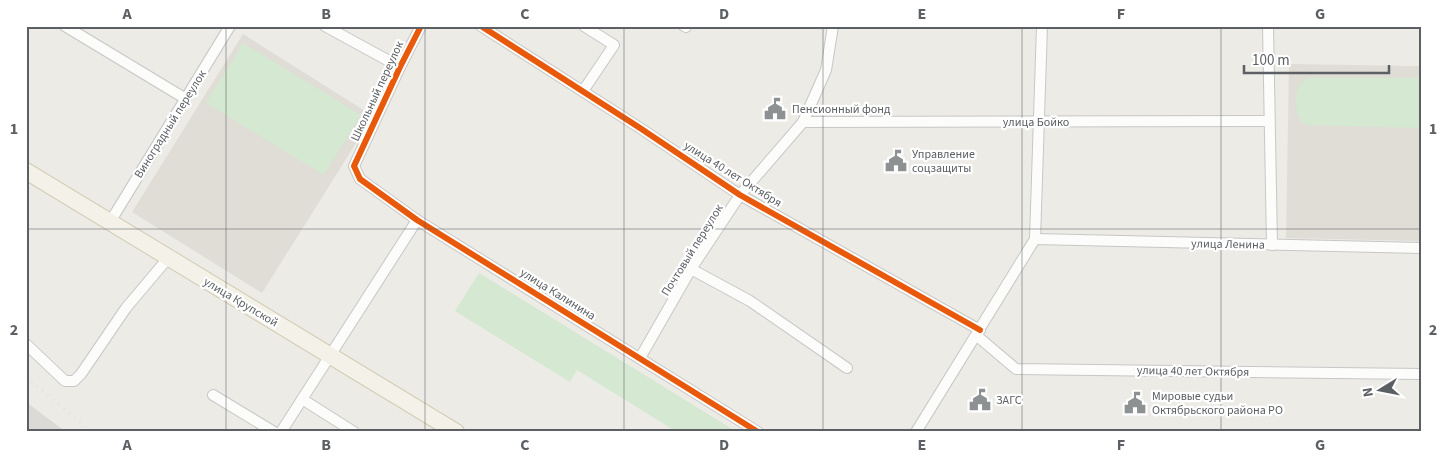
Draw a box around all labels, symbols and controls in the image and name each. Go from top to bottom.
text: A [121,3,132,25]
text: B [321,3,331,25]
text: C [520,3,530,25]
text: D [719,3,729,25]
text: E [918,3,926,25]
text: F [1117,3,1125,25]
text: G [1315,3,1325,25]
street label: Школьный переулок [347,38,408,144]
scale bar [1244,42,1390,74]
text: 100 m [1252,50,1290,71]
street label: Виноградный переулок [130,67,211,182]
public building icon: Пенсионный фонд [762,96,788,122]
place label: Пенсионный фонд [792,101,891,118]
street label: улица Бойко [1003,114,1069,131]
text: 1 [10,118,18,140]
text: 1 [1429,118,1437,140]
street label: улица 40 лет Октября [680,137,785,211]
place label: Управление соцзащиты [912,146,975,177]
public building icon: Управление соцзащиты [883,148,909,174]
street label: Почтовый переулок [657,201,728,299]
street label: улица Ленина [1191,235,1265,254]
street label: улица Калинина [517,264,599,325]
street label: улица Крупской [200,273,281,331]
text: 2 [10,319,18,341]
text: 2 [1429,319,1437,341]
street label: улица 40 лет Октября [1137,362,1249,381]
north arrow [1354,366,1404,416]
text: N [1358,386,1379,398]
public building icon: ЗАГС [967,387,993,413]
place label: Мировые судьи Октябрьского района РО [1152,388,1283,419]
public building icon: Мировые судьи Октябрьского района РО [1122,390,1148,416]
place label: ЗАГС [996,392,1022,409]
text: A [121,434,132,456]
text: B [321,434,331,456]
text: C [520,434,530,456]
text: D [719,434,729,456]
text: E [918,434,926,456]
text: F [1117,434,1125,456]
text: G [1315,434,1325,456]

